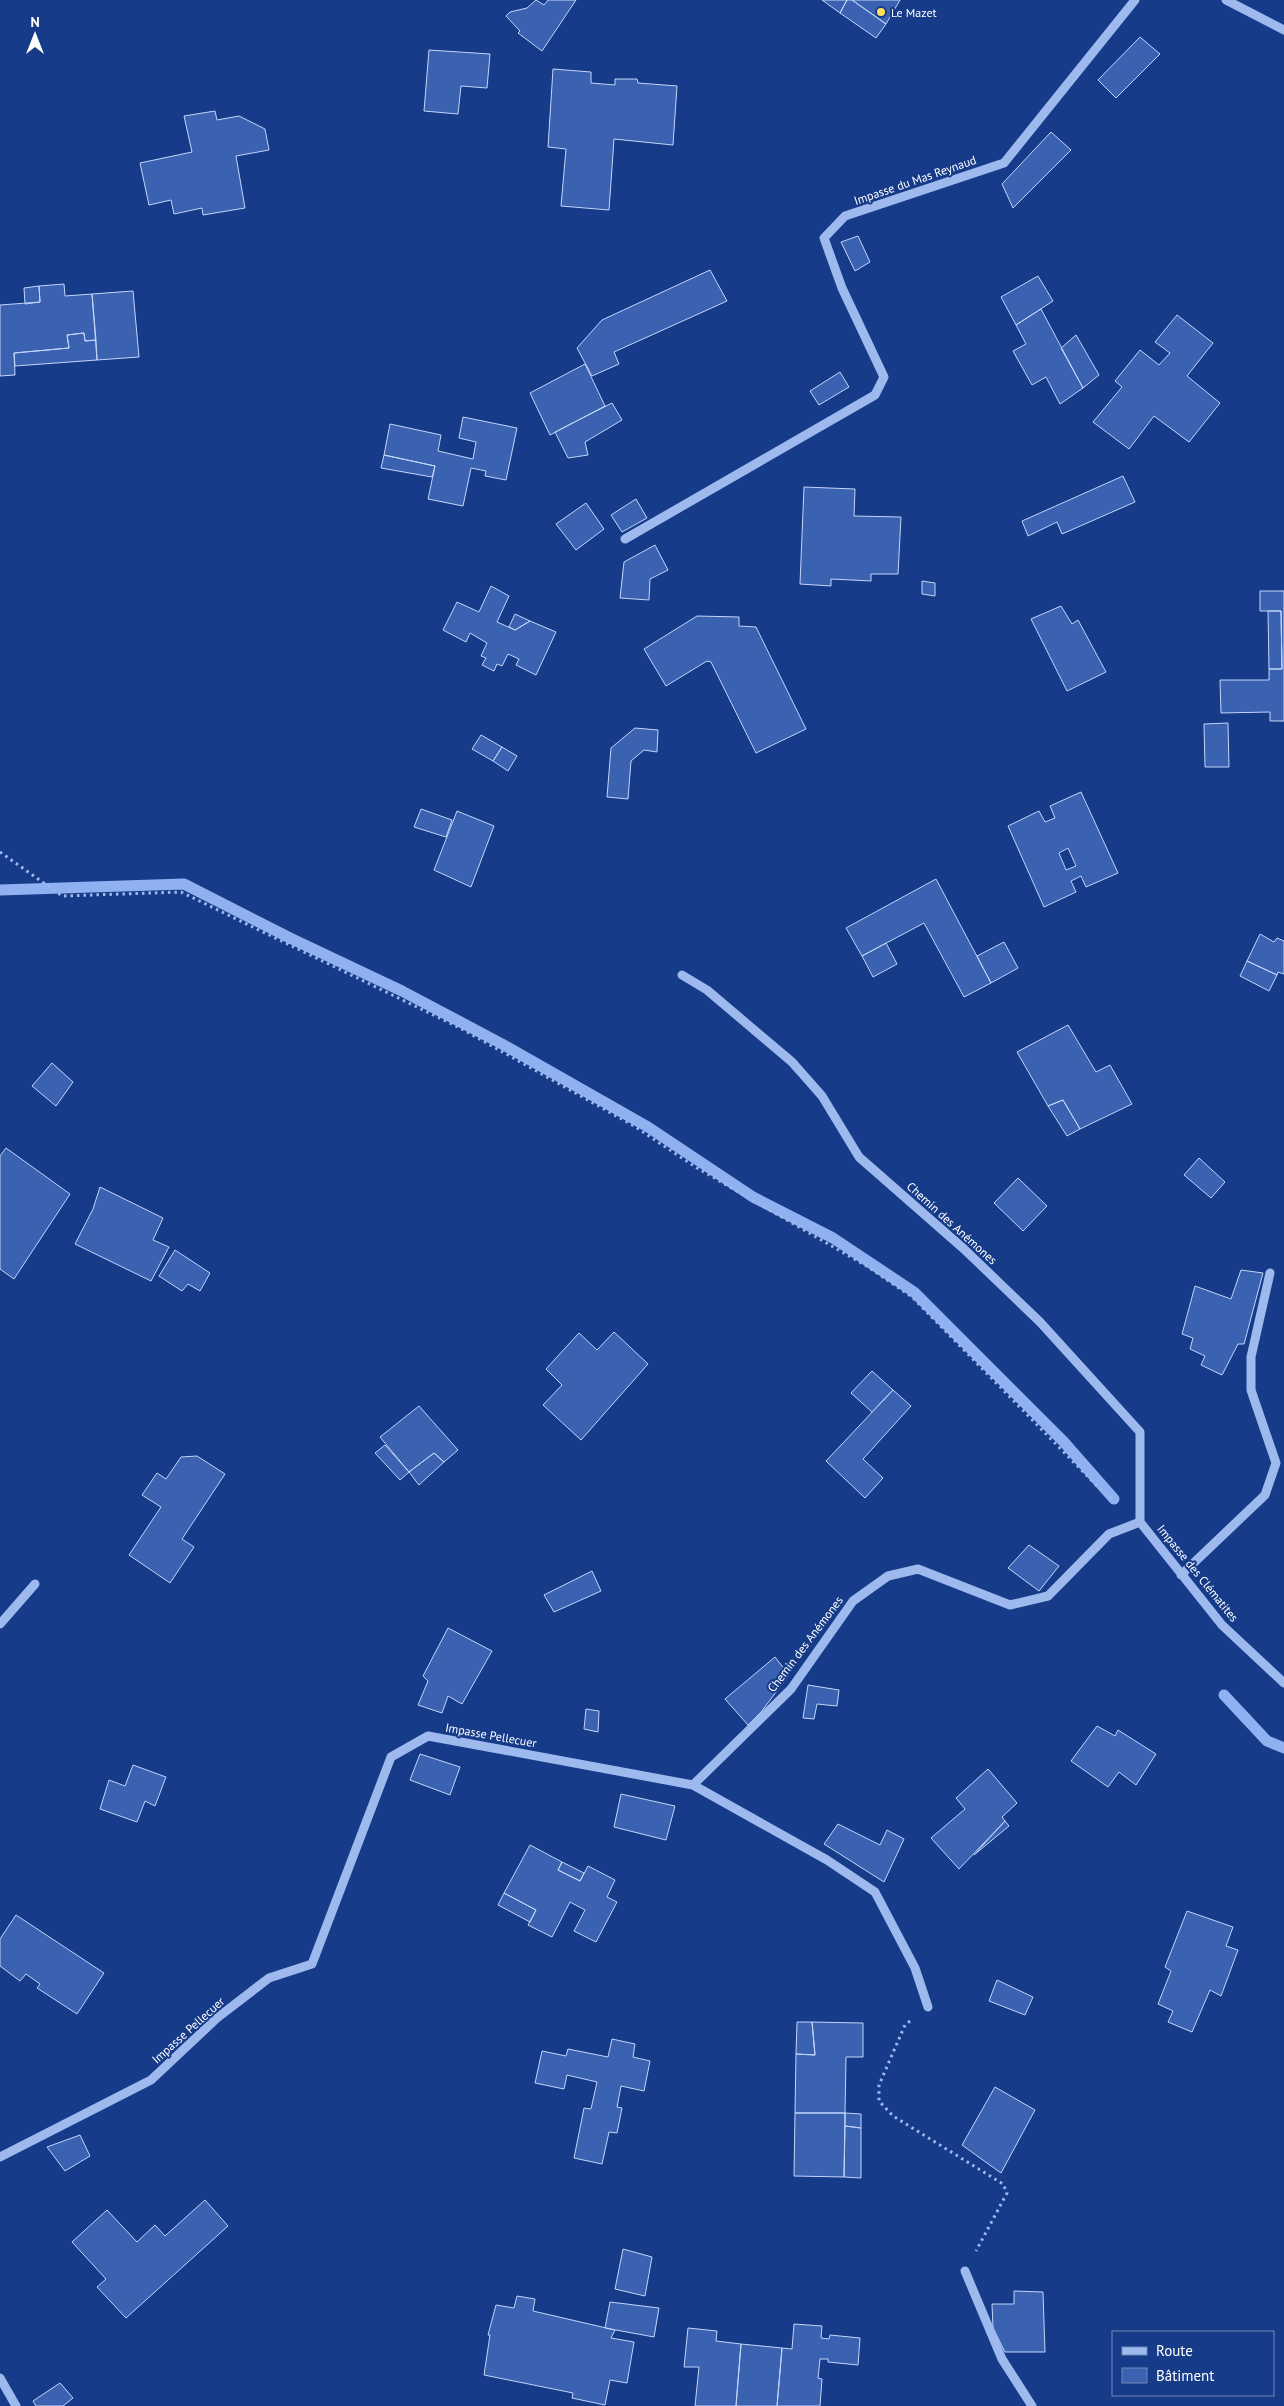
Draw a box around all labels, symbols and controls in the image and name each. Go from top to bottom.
place label: Le Mazet [891,5,937,20]
marker: Le Mazet [875,6,887,18]
north arrow [10,10,60,60]
text: N [30,13,40,31]
street label: Impasse du Mas Reynaud [852,152,978,208]
street label: Chemin des Anémones [904,1179,1000,1267]
street label: Impasse des Clématites [1154,1521,1242,1625]
street label: Chemin des Anémones [764,1593,846,1695]
street label: Impasse Pellecuer [444,1720,538,1750]
street label: Impasse Pellecuer [149,1993,227,2067]
legend [1112,2331,1274,2396]
text: Route [1156,2341,1193,2360]
text: Bâtiment [1156,2366,1214,2385]

